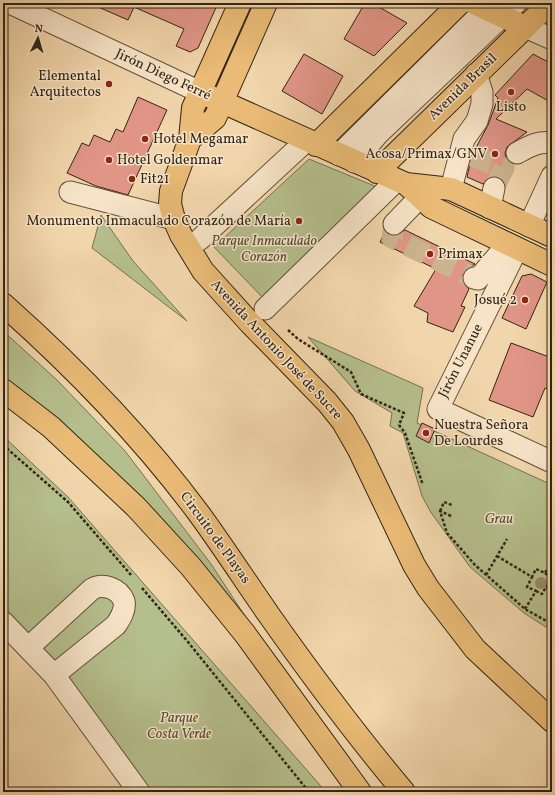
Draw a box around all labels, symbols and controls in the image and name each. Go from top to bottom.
north arrow [18,18,58,58]
text: N [34,22,43,37]
street label: Jirón Diego Ferré [112,44,214,106]
street label: Avenida Brasil [424,49,502,125]
place label: Elemental Arquitectos [30,67,101,102]
marker: Elemental Arquitectos [104,79,114,89]
marker: Listo [506,87,516,97]
place label: Listo [496,98,526,117]
place label: Hotel Megamar [153,130,248,149]
marker: Hotel Megamar [140,134,150,144]
place label: Acosa/Primax/GNV [366,145,487,164]
marker: Acosa/Primax/GNV [490,149,500,159]
place label: Hotel Goldenmar [117,151,223,170]
marker: Hotel Goldenmar [104,155,114,165]
place label: Fit21 [140,170,170,189]
marker: Fit21 [127,174,137,184]
place label: Monumento Inmaculado Corazón de María [27,212,291,231]
marker: Monumento Inmaculado Corazón de María [294,216,304,226]
park label: Parque Inmaculado Corazón [211,232,317,267]
place label: Primax [438,245,483,264]
marker: Primax [425,249,435,259]
street label: Avenida Antonio José de Sucre [206,276,346,425]
place label: Josué 2 [474,291,517,310]
marker: Josué 2 [520,295,530,305]
street label: Jirón Unanue [434,320,488,401]
place label: Nuestra Señora De Lourdes [434,416,528,451]
marker: Nuestra Señora De Lourdes [421,428,431,438]
street label: Circuito de Playas [175,488,255,588]
park label: Grau [485,510,513,529]
park label: Parque Costa Verde [147,709,211,744]

